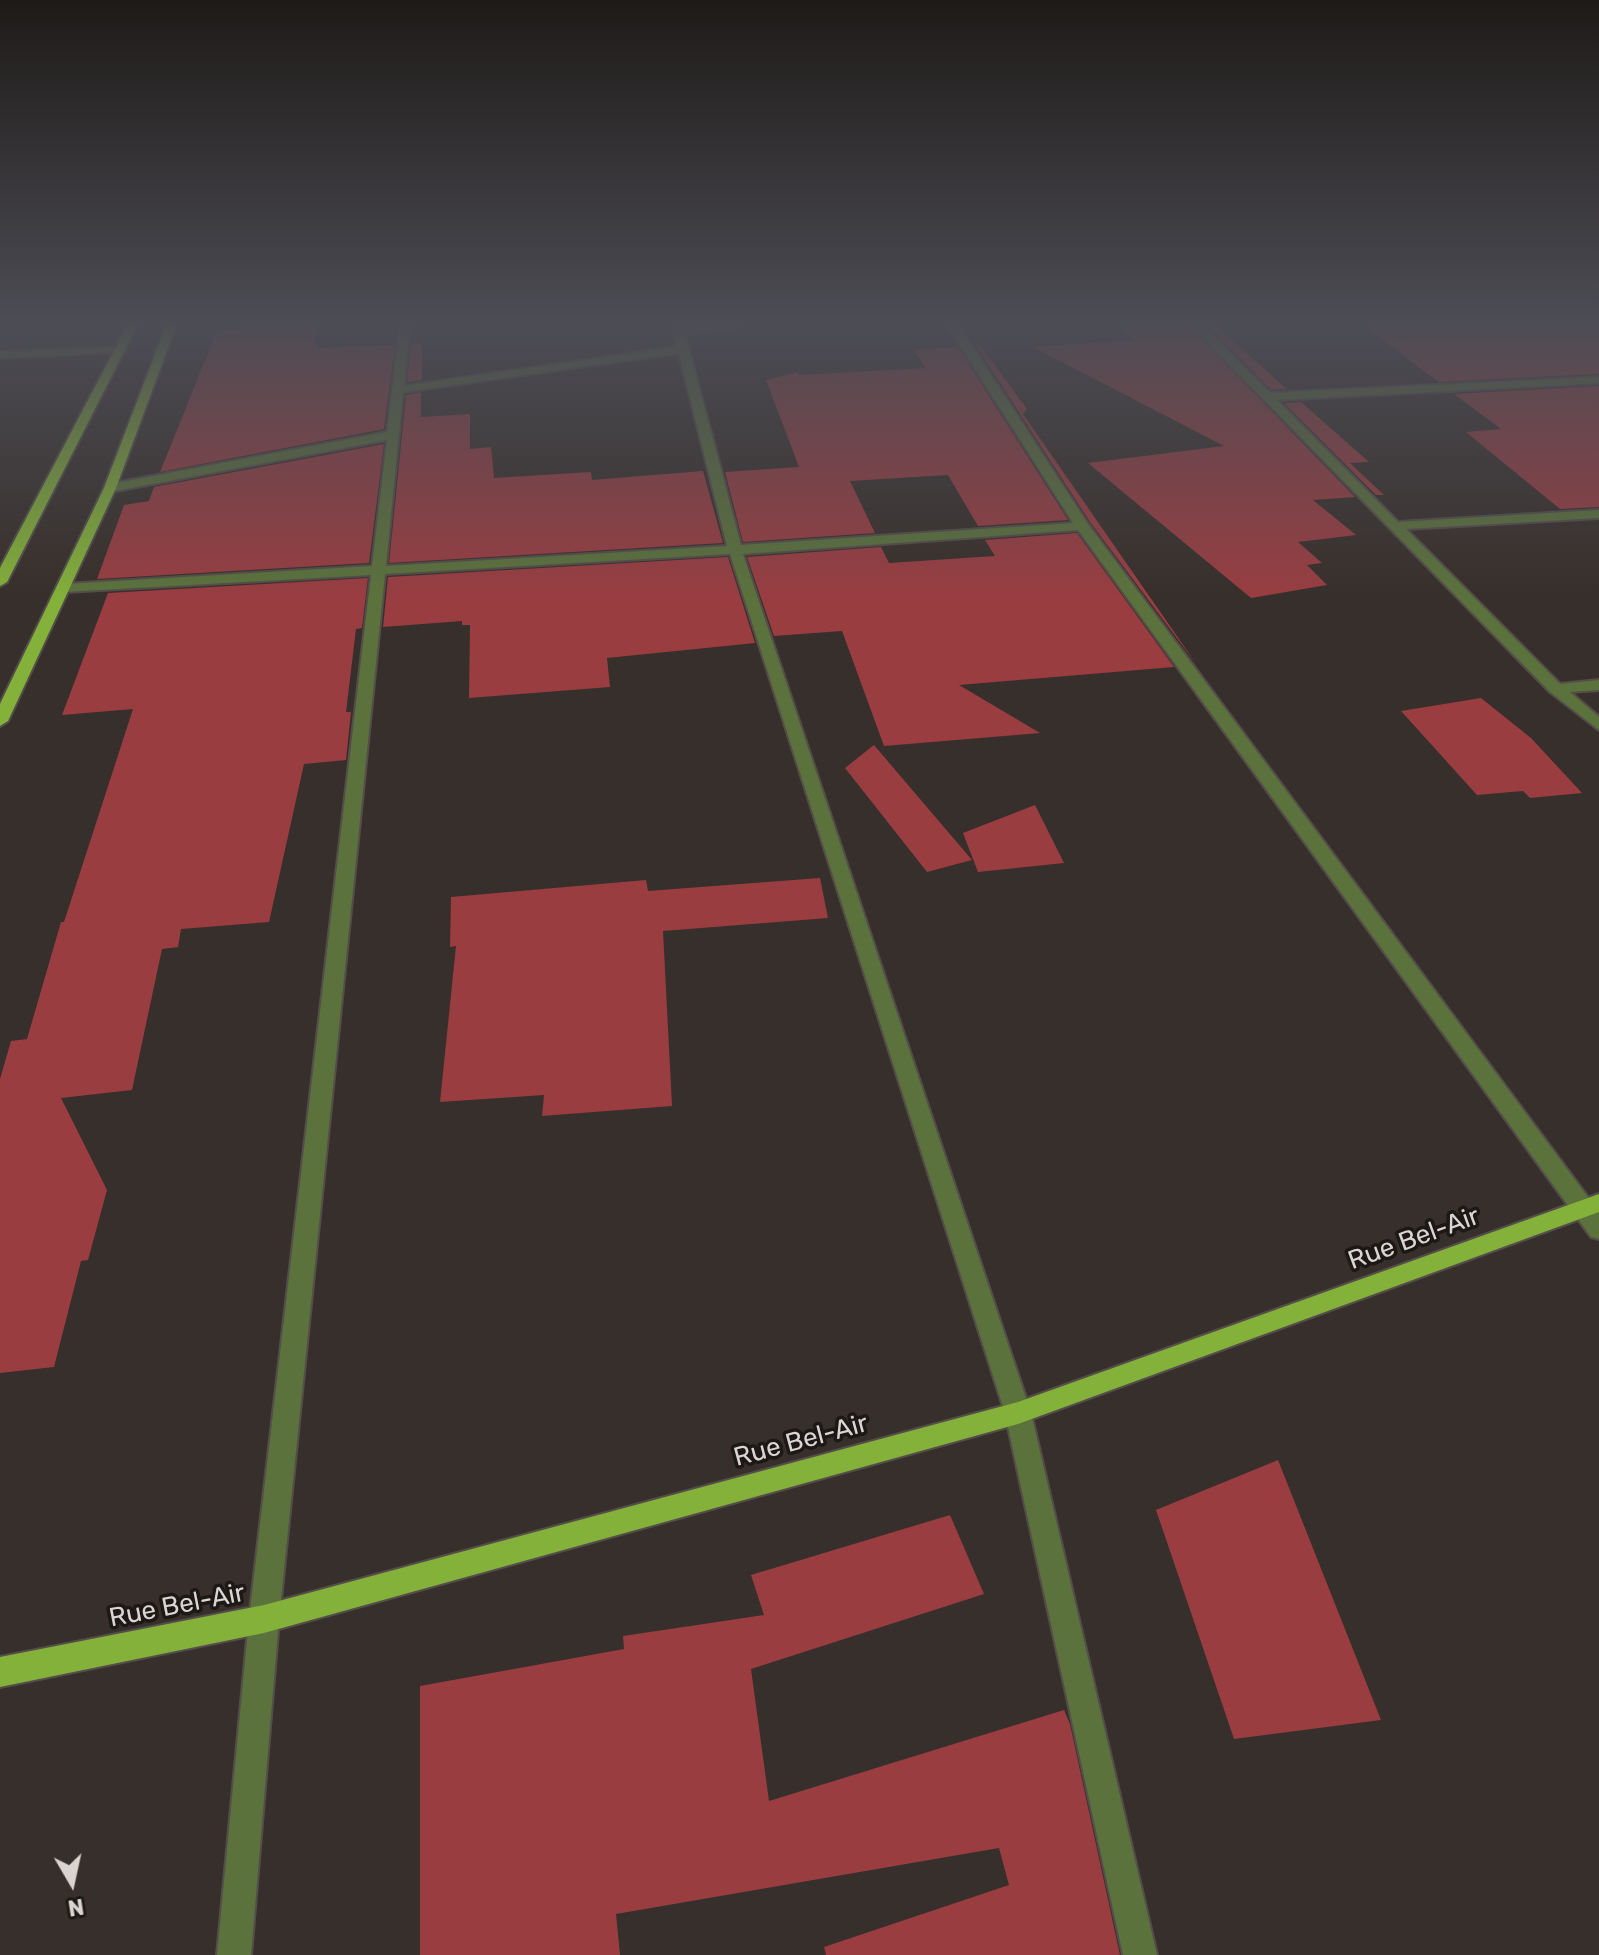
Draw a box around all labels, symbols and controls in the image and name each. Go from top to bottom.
street label: Rue Bel-Air [1344,1201,1484,1277]
street label: Rue Bel-Air [731,1408,871,1474]
street label: Rue Bel-Air [107,1578,247,1634]
north arrow [32,1843,112,1923]
text: N [66,1893,86,1922]

